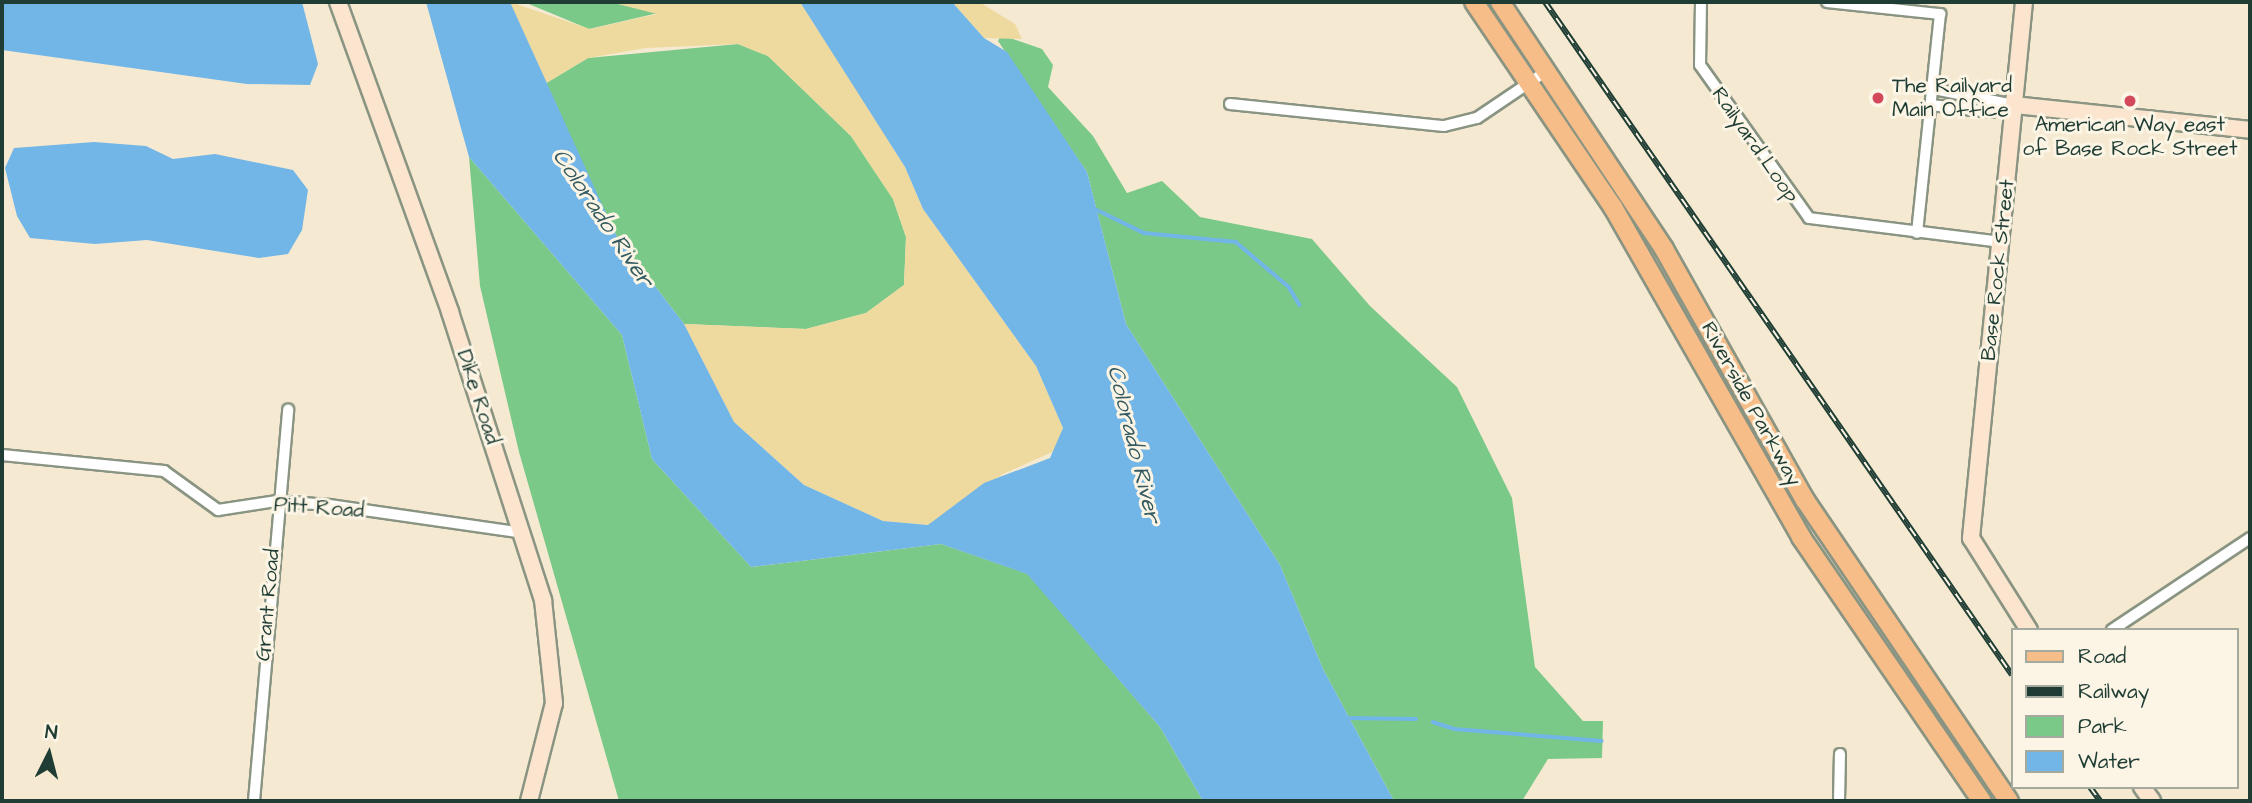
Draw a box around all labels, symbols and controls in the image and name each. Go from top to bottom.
place label: The Railyard Main Office [1892,73,2012,123]
street label: Railyard Loop [1706,82,1804,208]
marker: The Railyard Main Office [1870,90,1886,106]
marker: American Way east of Base Rock Street [2122,93,2138,109]
place label: American Way east of Base Rock Street [2023,112,2237,162]
water label: Colorado River [547,144,659,292]
street label: Base Rock Street [1976,178,2020,362]
street label: Riverside Parkway [1695,317,1807,491]
street label: Dike Road [451,347,505,447]
water label: Colorado River [1101,363,1167,525]
street label: Pitt Road [273,492,365,524]
street label: Grant Road [251,548,285,662]
legend [2010,628,2238,789]
text: Road [2078,642,2126,671]
text: Railway [2078,677,2149,706]
text: Park [2078,712,2127,741]
north arrow [14,719,84,789]
text: N [44,719,59,747]
text: Water [2078,747,2140,776]

